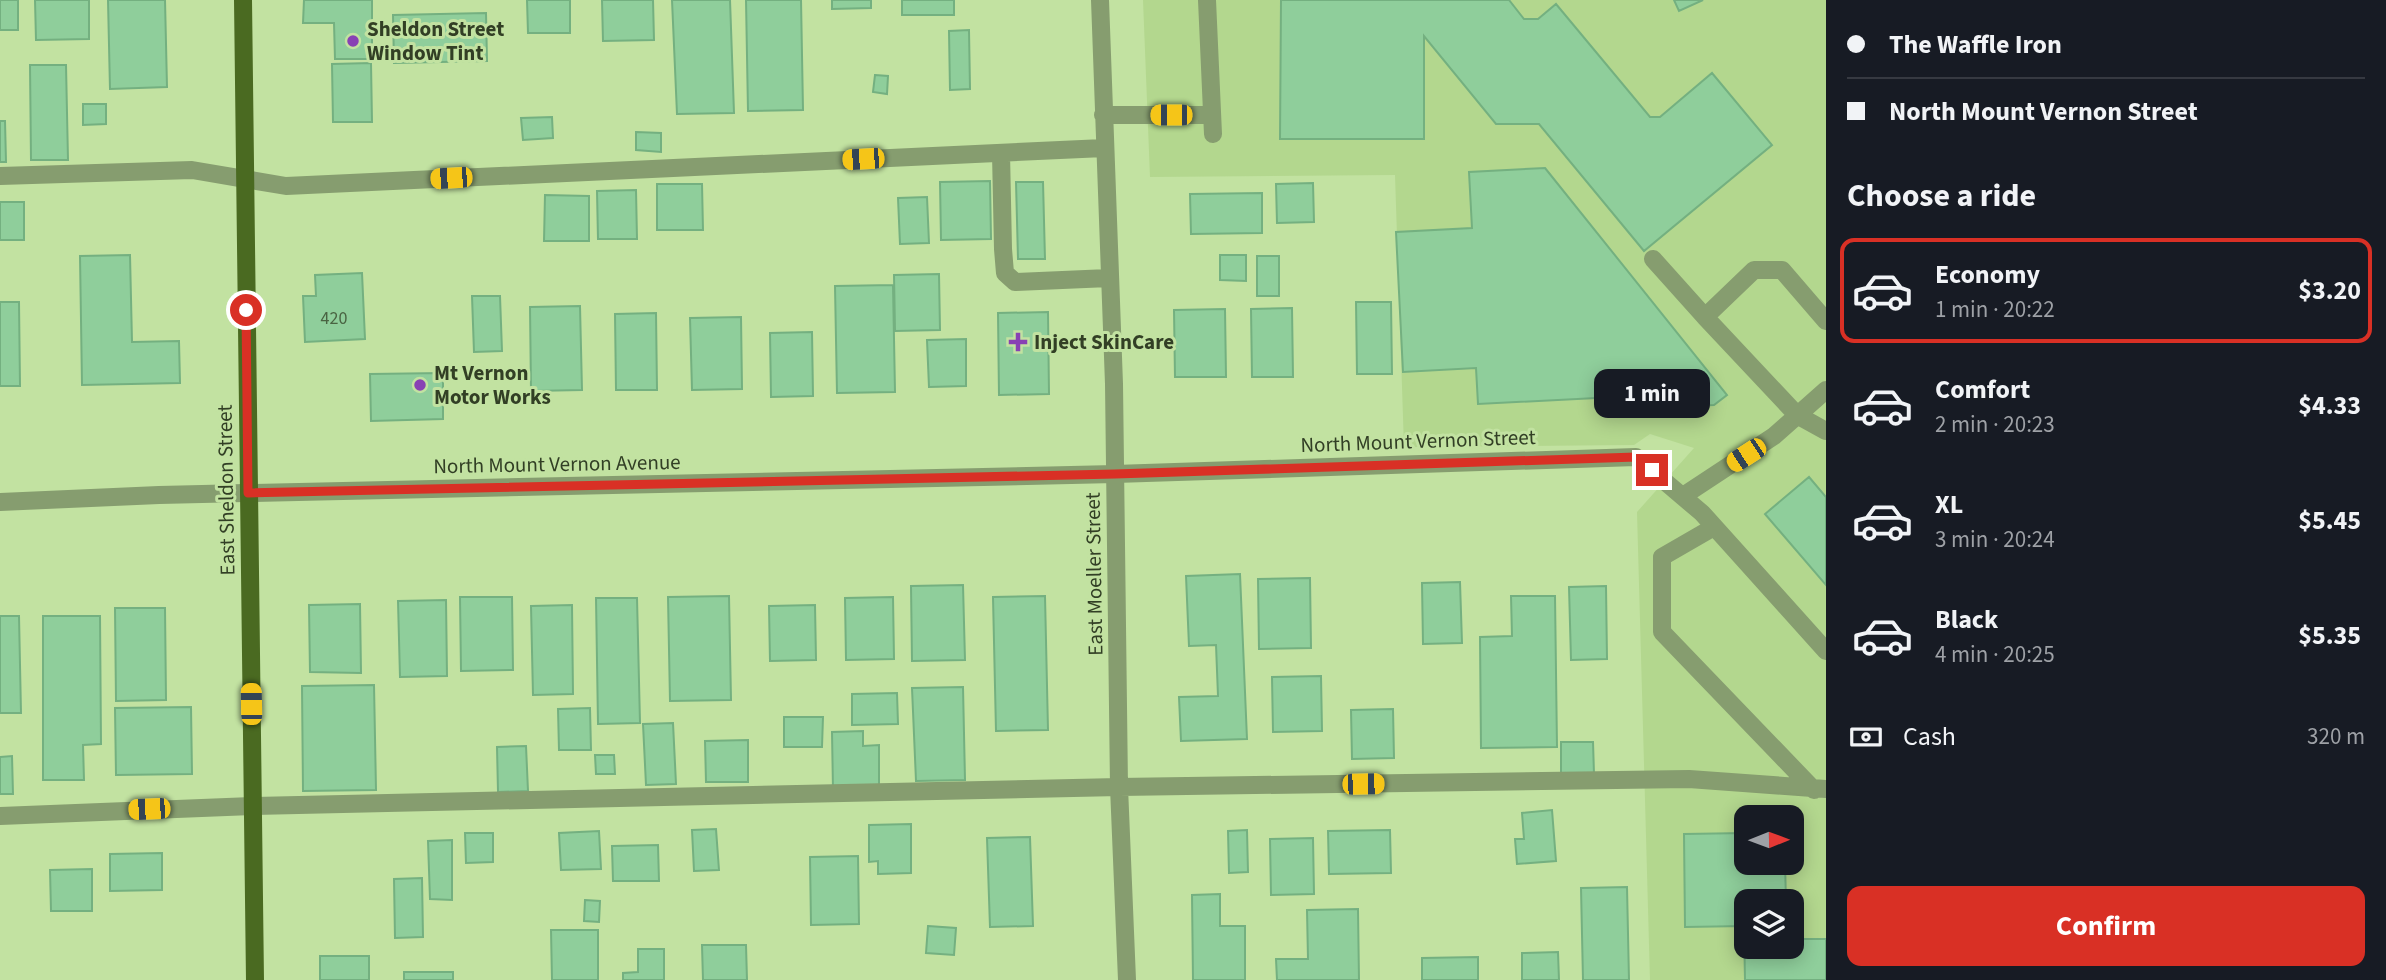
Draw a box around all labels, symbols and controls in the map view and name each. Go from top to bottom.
place label: Sheldon Street Window Tint [367,14,504,68]
text: The Waffle Iron [1889,26,2062,63]
marker: Sheldon Street Window Tint [345,33,361,49]
text: North Mount Vernon Street [1889,93,2198,130]
car [1151,105,1193,126]
car [842,147,885,171]
car [430,166,473,190]
text: Choose a ride [1847,173,2036,219]
text: Economy [1935,256,2040,293]
icon: car [1851,259,1914,322]
text: $3.20 [2298,272,2361,309]
text: 1 min · 20:22 [1935,293,2055,326]
route start [230,294,262,326]
house number: 420 [321,306,347,331]
place label: Inject SkinCare [1034,327,1174,357]
marker: Inject SkinCare [1008,332,1028,352]
place label: Mt Vernon Motor Works [434,358,551,412]
callout: 1 min [1594,368,1710,418]
text: Comfort [1935,371,2030,408]
icon: car [1851,374,1914,437]
marker: Mt Vernon Motor Works [412,377,428,393]
text: 1 min [1624,377,1680,410]
text: $4.33 [2298,387,2361,424]
street label: East Sheldon Street [210,404,242,576]
text: 2 min · 20:23 [1935,408,2055,441]
street label: North Mount Vernon Street [1300,422,1536,460]
car [1723,435,1770,475]
street label: North Mount Vernon Avenue [433,447,681,481]
route end [1636,454,1668,486]
text: XL [1935,486,1963,523]
icon: car [1851,489,1914,552]
street label: East Moeller Street [1078,492,1110,656]
text: $5.45 [2298,502,2361,539]
text: 3 min · 20:24 [1935,523,2055,556]
text: Black [1935,601,1998,638]
icon: car [1851,604,1914,667]
text: $5.35 [2298,617,2361,654]
text: 4 min · 20:25 [1935,638,2055,671]
car [241,683,262,725]
icon: cash [1847,718,1885,756]
text: Cash [1903,718,1956,755]
text: 320 m [2307,720,2365,753]
car [1342,773,1385,795]
car [128,798,171,820]
north arrow [1734,805,1804,875]
map controls [1734,805,1804,959]
button: Confirm [1847,886,2365,966]
button: layers [1734,889,1804,959]

